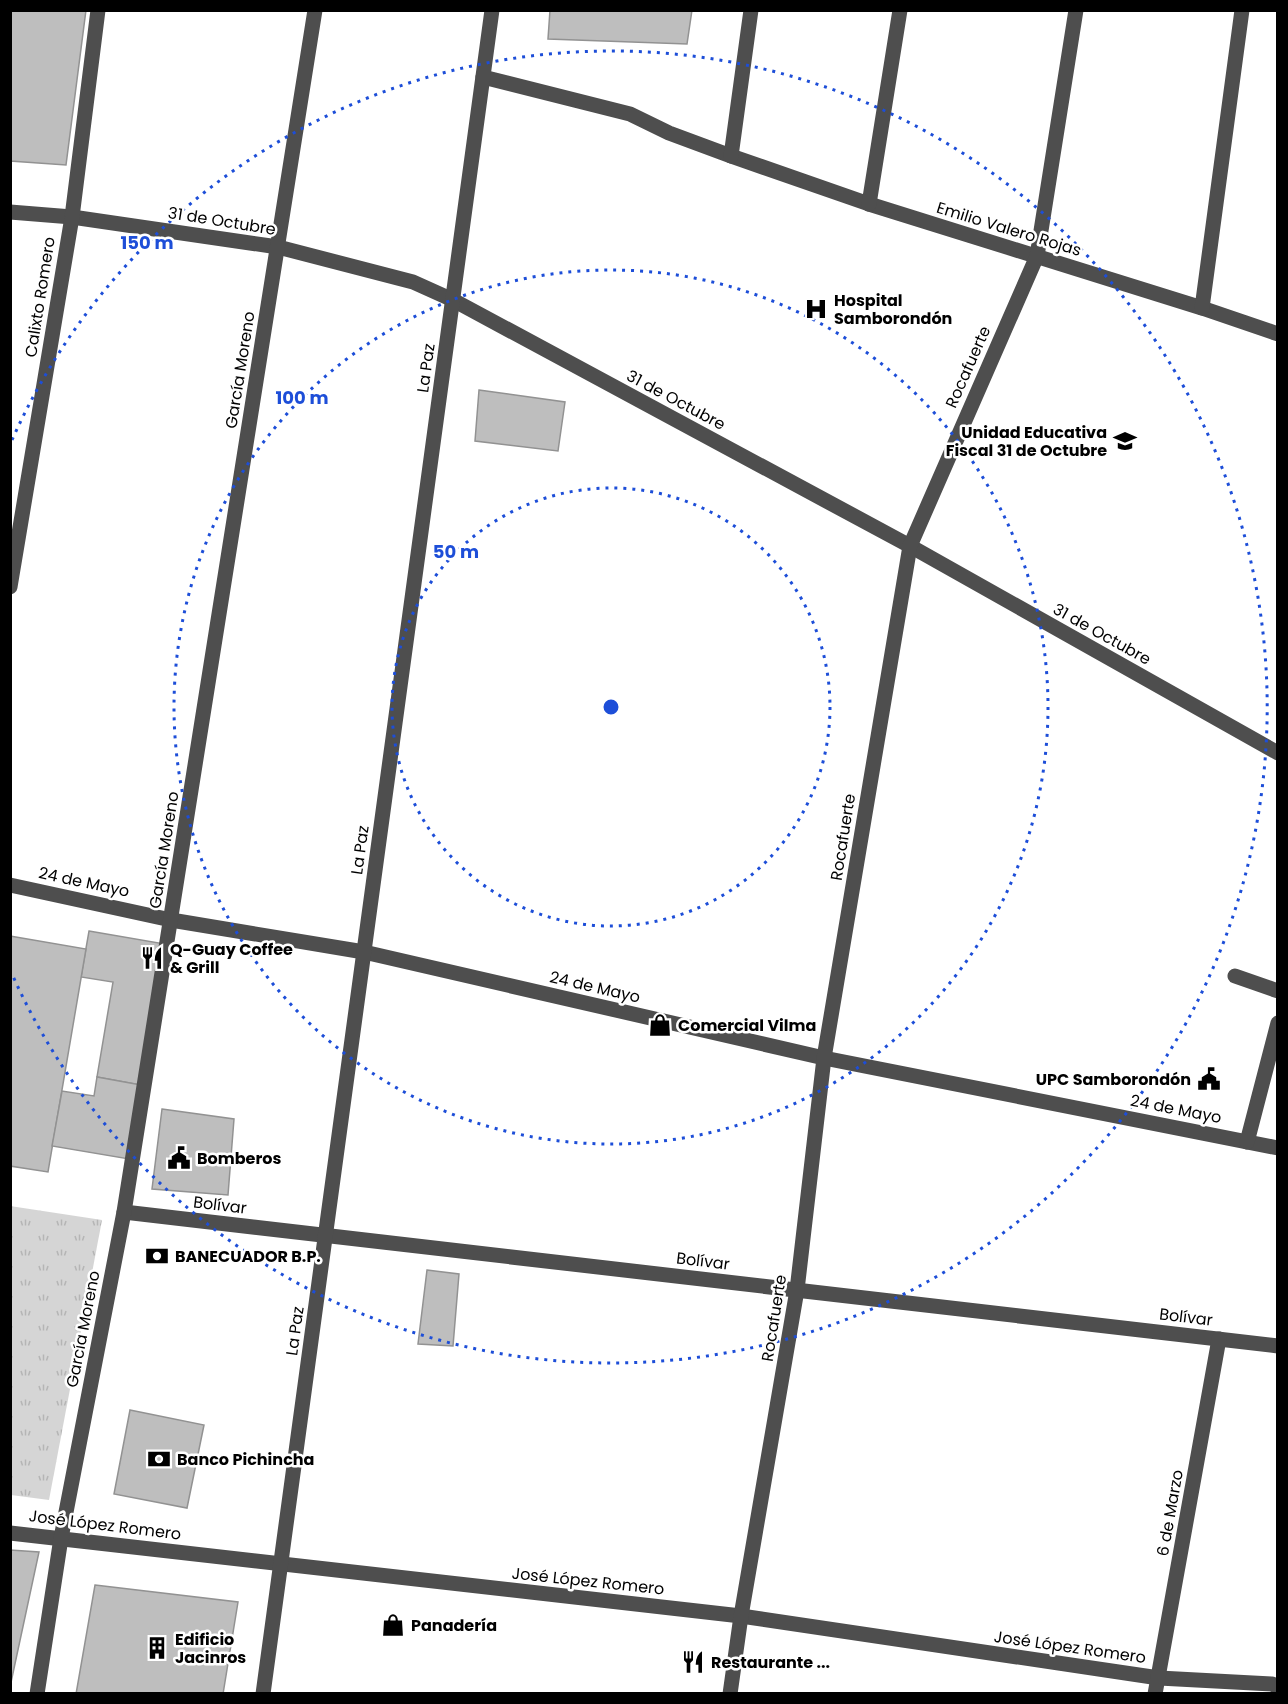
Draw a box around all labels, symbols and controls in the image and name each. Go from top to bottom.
street label: Emilio Valero Rojas [934,196,1084,262]
street label: 31 de Octubre [166,201,278,241]
text: 150 m [120,230,174,255]
street label: Calixto Romero [19,235,61,359]
place label: Hospital Samborondón [834,289,952,330]
hospital icon: Hospital Samborondón [803,296,829,322]
street label: García Moreno [219,310,261,430]
street label: Rocafuerte [940,322,996,412]
street label: La Paz [411,342,441,394]
street label: 31 de Octubre [623,364,730,436]
text: 100 m [275,385,329,410]
place label: Unidad Educativa Fiscal 31 de Octubre [946,421,1107,462]
school or university icon: Unidad Educativa Fiscal 31 de Octubre [1112,428,1138,454]
text: 50 m [433,539,479,564]
street label: 31 de Octubre [1049,598,1155,670]
centre of rings [601,697,621,717]
street label: García Moreno [143,790,185,910]
street label: Rocafuerte [825,792,861,882]
street label: La Paz [345,824,375,876]
street label: 24 de Mayo [36,861,132,903]
place label: Q-Guay Coffee & Grill [170,938,293,979]
restaurant icon: Q-Guay Coffee & Grill [139,945,165,971]
street label: 24 de Mayo [547,965,643,1009]
shop icon: Comercial Vilma [647,1012,673,1038]
place label: Comercial Vilma [678,1014,816,1037]
public building icon: UPC Samborondón [1196,1066,1222,1092]
place label: UPC Samborondón [1036,1068,1191,1091]
street label: 24 de Mayo [1128,1089,1224,1129]
public building icon: Bomberos [166,1145,192,1171]
place label: Bomberos [197,1147,281,1170]
street label: Bolívar [192,1190,248,1220]
bank icon: BANECUADOR B.P. [144,1243,170,1269]
place label: BANECUADOR B.P. [175,1245,321,1268]
street label: Bolívar [675,1246,731,1276]
street label: García Moreno [60,1269,106,1389]
street label: Rocafuerte [756,1273,792,1363]
street label: Bolívar [1158,1302,1214,1332]
street label: La Paz [280,1305,310,1357]
bank icon: Banco Pichincha [146,1446,172,1472]
place label: Banco Pichincha [177,1448,314,1471]
street label: 6 de Marzo [1151,1468,1189,1558]
street label: José López Romero [28,1504,182,1546]
street label: José López Romero [511,1562,665,1600]
shop icon: Panadería [380,1612,406,1638]
place label: Panadería [411,1614,497,1637]
street label: José López Romero [993,1625,1147,1669]
place label: Edificio Jacinros [175,1628,246,1669]
building icon: Edificio Jacinros [144,1635,170,1661]
restaurant icon: Restaurante ... [680,1649,706,1675]
place label: Restaurante ... [711,1651,830,1674]

